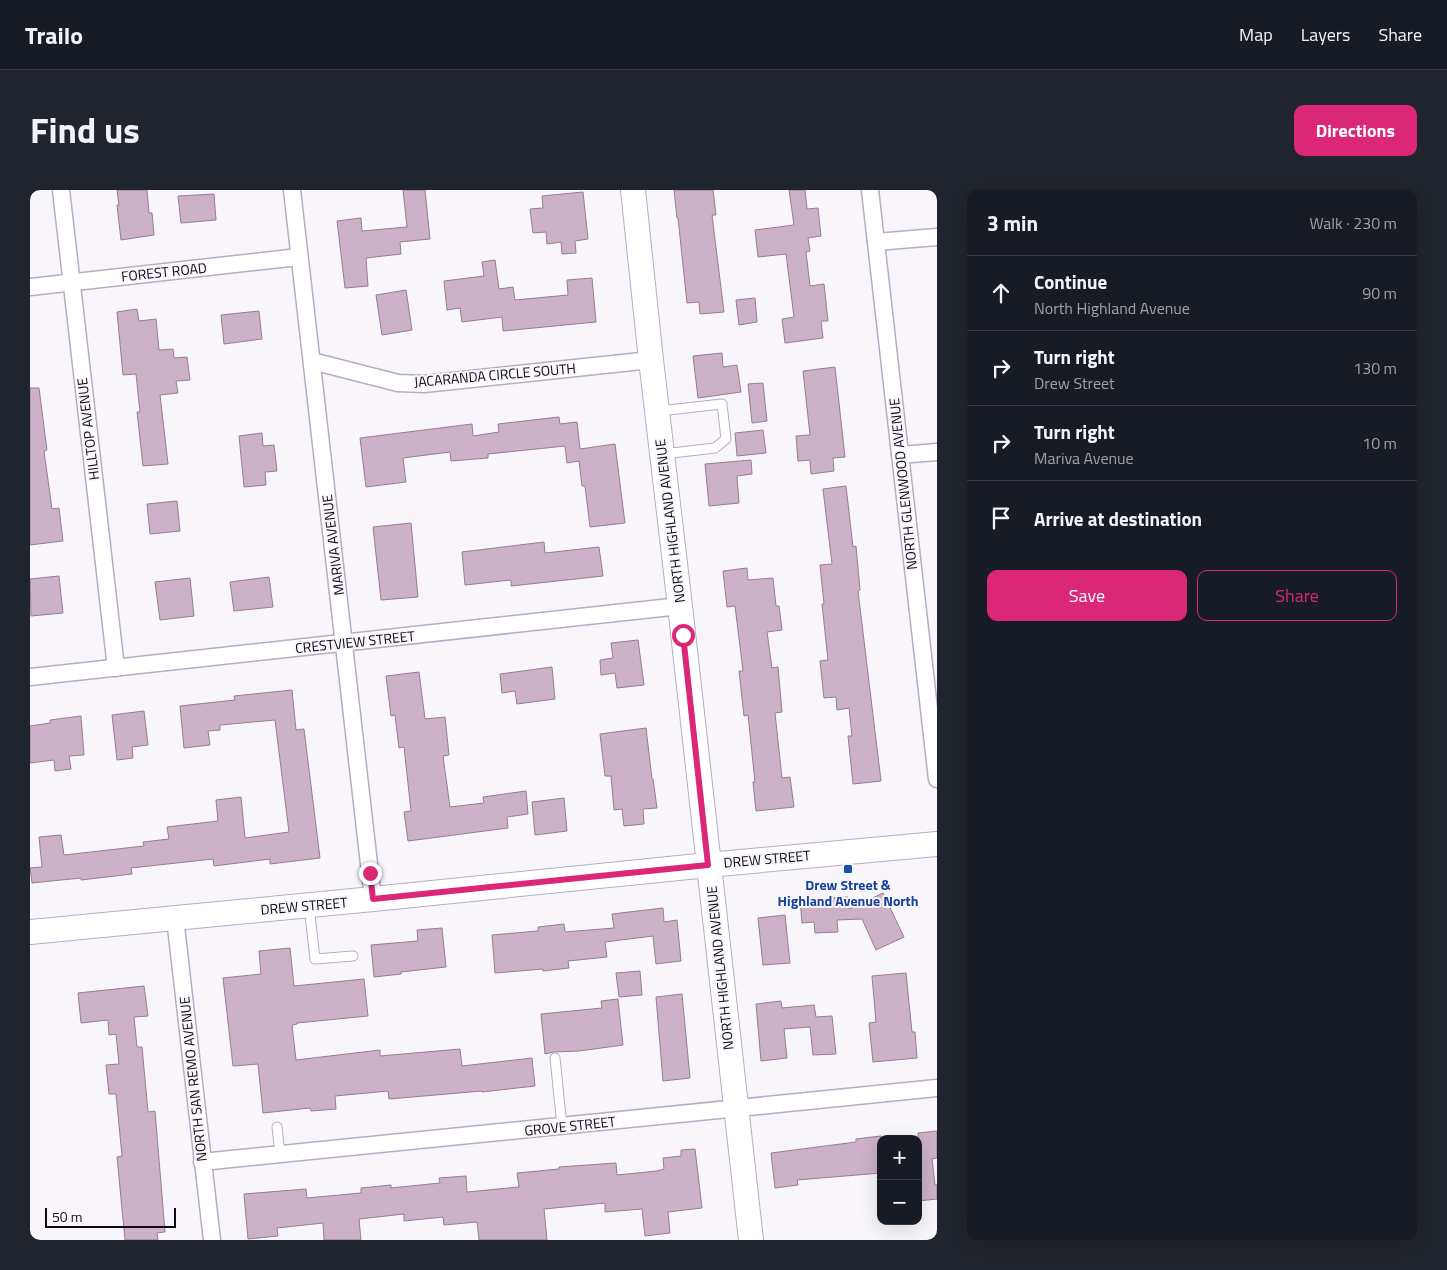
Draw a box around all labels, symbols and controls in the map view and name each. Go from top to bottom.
text: Trailo [25,17,83,53]
text: Map [1239,21,1273,48]
text: Layers [1301,21,1350,48]
text: Share [1378,21,1422,48]
text: Find us [30,103,140,157]
button: Directions [1294,105,1417,156]
text: 3 min [987,207,1038,239]
text: Walk · 230 m [1309,211,1397,235]
street label: FOREST ROAD [120,257,208,286]
text: Continue [1034,267,1107,296]
icon: ahead [987,279,1015,307]
text: 90 m [1362,281,1397,305]
text: North Highland Avenue [1034,296,1190,320]
text: Turn right [1034,342,1115,371]
icon: right [987,354,1015,382]
text: 130 m [1353,356,1397,380]
street label: JACARANDA CIRCLE SOUTH [413,357,577,392]
text: Drew Street [1034,371,1115,395]
street label: HILLTOP AVENUE [71,377,104,481]
street label: NORTH GLENWOOD AVENUE [883,397,922,571]
text: Turn right [1034,417,1115,446]
icon: right [987,429,1015,457]
text: 10 m [1362,431,1397,455]
street label: NORTH HIGHLAND AVENUE [649,438,690,604]
text: Mariva Avenue [1034,446,1134,470]
street label: MARIVA AVENUE [316,493,349,597]
icon: arrive [987,504,1015,532]
text: Arrive at destination [1034,504,1202,533]
button: Save [987,570,1187,621]
button: Share [1197,570,1397,621]
route start [672,624,695,647]
street label: CRESTVIEW STREET [294,625,416,658]
street label: DREW STREET [723,844,812,873]
route end [359,862,382,885]
marker: Drew Street & Highland Avenue North [842,863,854,875]
place label: Drew Street & Highland Avenue North [778,874,918,911]
street label: NORTH HIGHLAND AVENUE [700,885,739,1051]
street label: DREW STREET [260,891,349,920]
street label: NORTH SAN REMO AVENUE [173,995,212,1163]
street label: GROVE STREET [523,1110,617,1141]
map controls [877,1135,922,1225]
button: + [877,1135,922,1180]
button: − [877,1180,922,1225]
scale bar [45,1205,176,1228]
text: 50 m [52,1206,82,1227]

